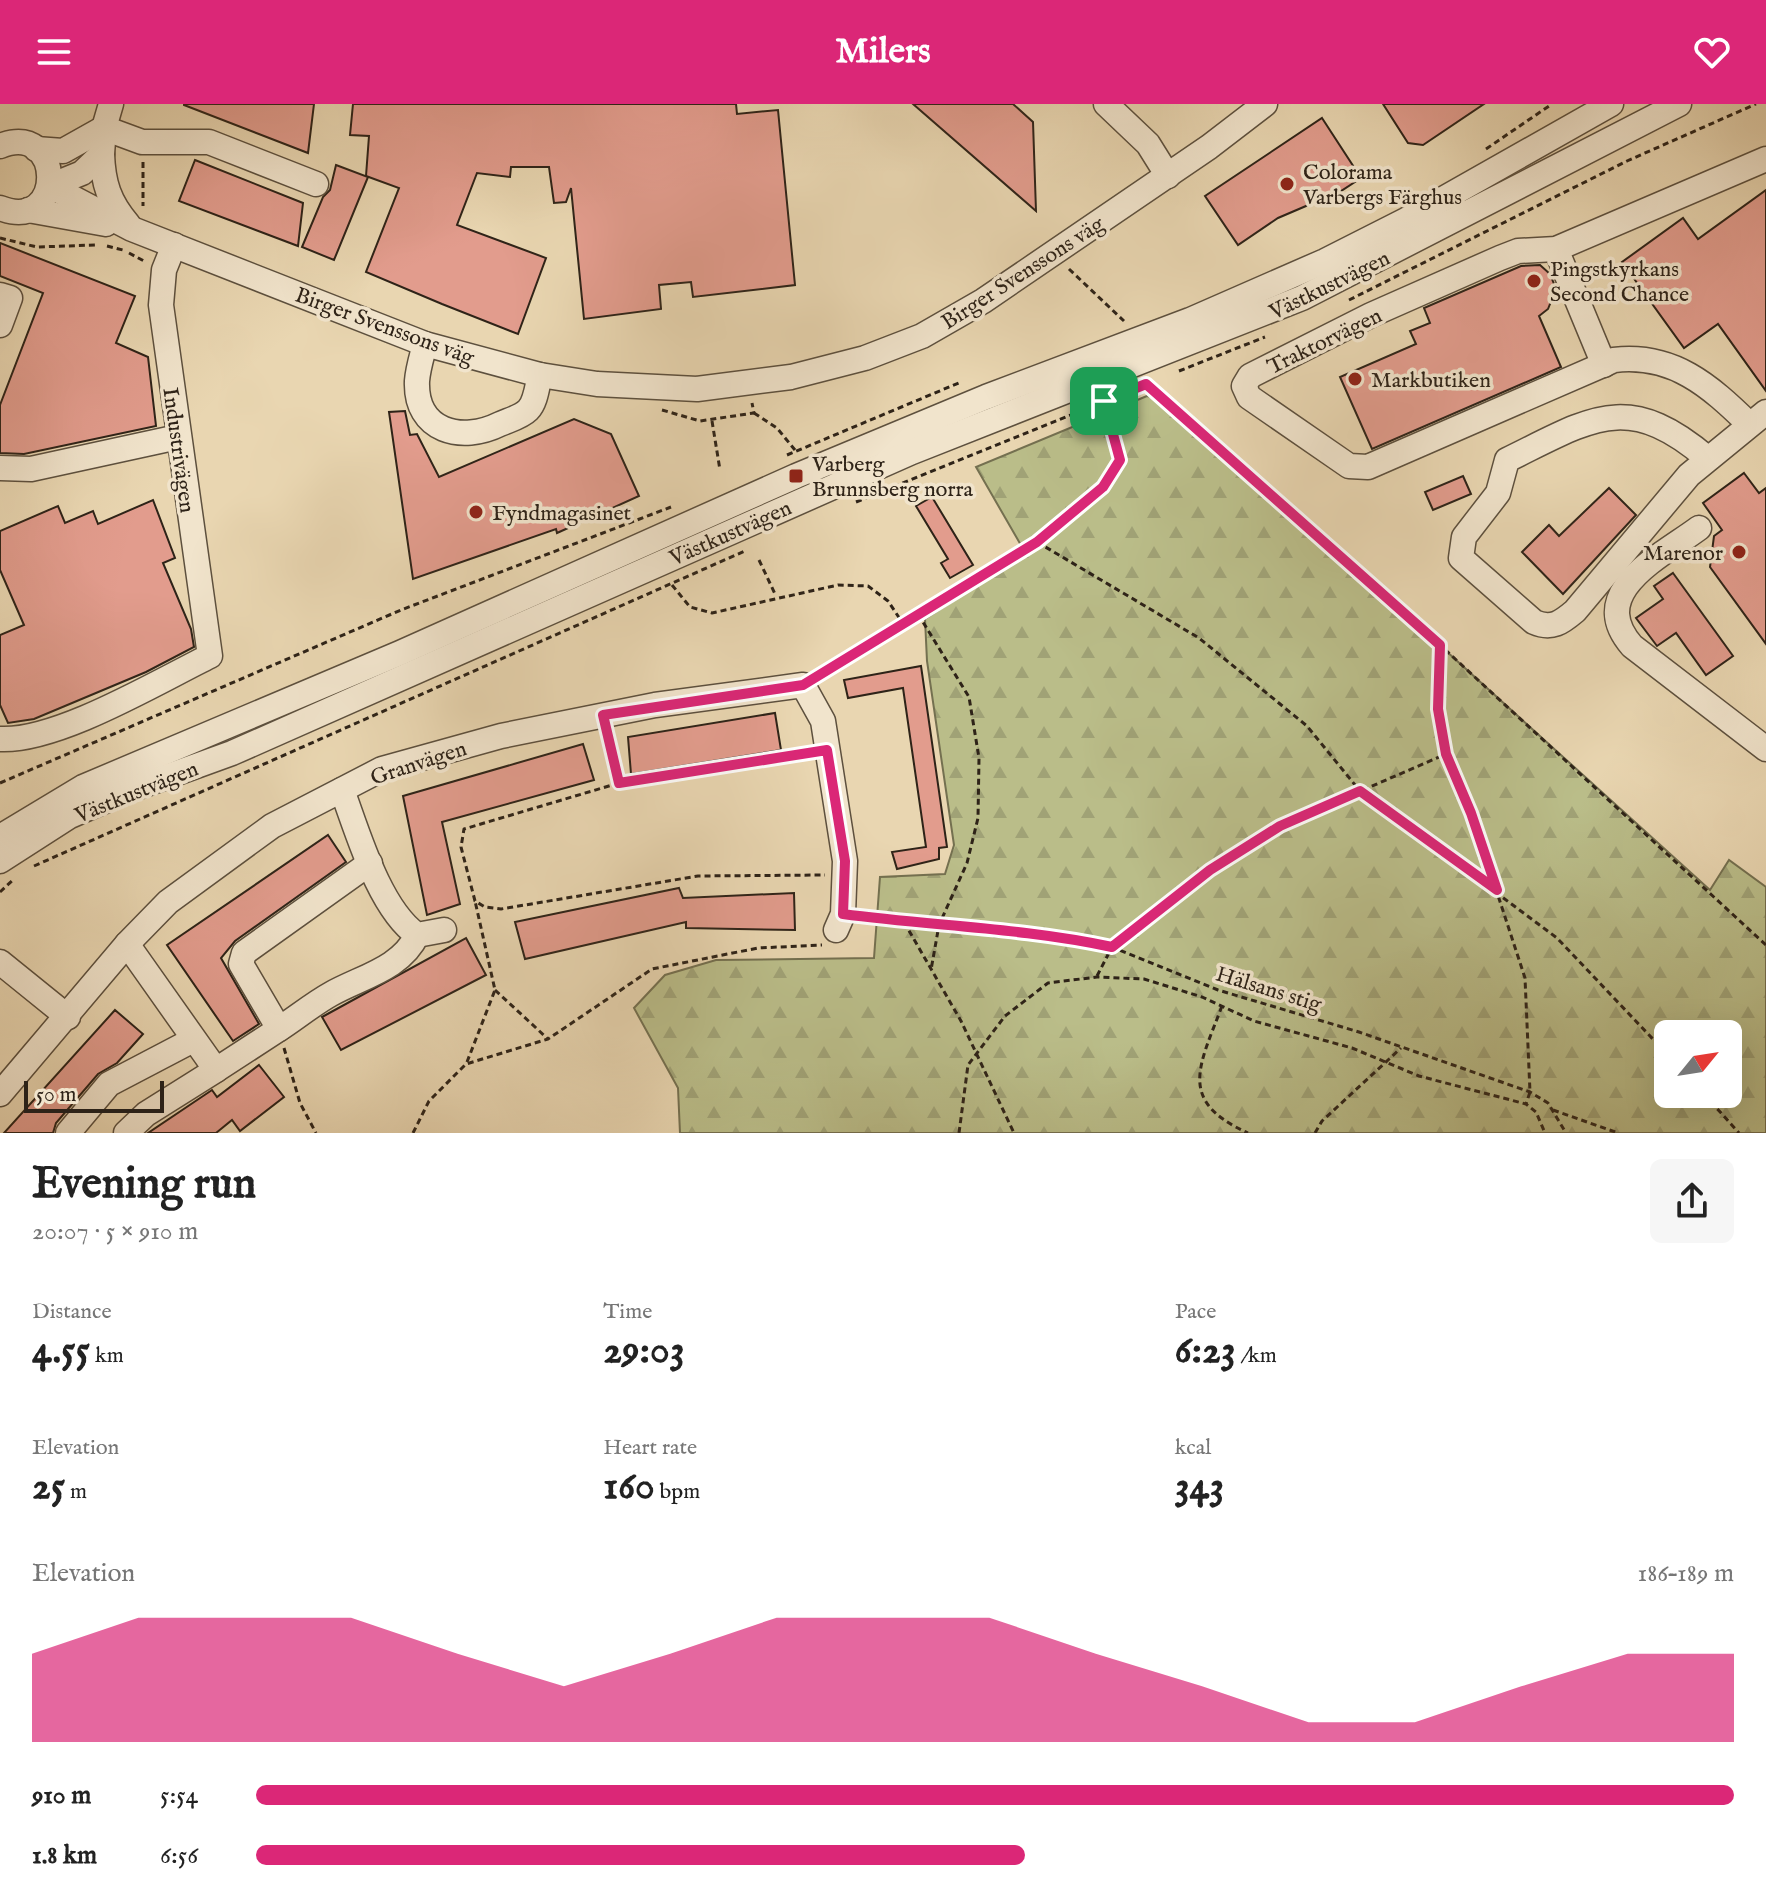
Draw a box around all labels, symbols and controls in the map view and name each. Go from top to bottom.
text: Milers [835,29,931,75]
icon: menu [32,30,76,74]
icon: heart [1690,30,1734,74]
place label: Colorama Varbergs Färghus [1302,159,1462,212]
marker: Colorama Varbergs Färghus [1278,175,1296,193]
street label: Birger Svenssons väg [936,210,1111,337]
street label: Västkustvägen [1264,244,1395,327]
place label: Pingstkyrkans Second Chance [1550,256,1689,309]
marker: Pingstkyrkans Second Chance [1525,272,1543,290]
street label: Birger Svenssons väg [291,281,479,373]
street label: Traktorvägen [1263,302,1387,382]
pin [1070,367,1138,435]
place label: Markbutiken [1371,367,1491,395]
marker: Markbutiken [1346,370,1364,388]
icon: arrive [1082,379,1126,423]
street label: Industrivägen [155,386,201,515]
place label: Varberg Brunnsberg norra [811,451,974,504]
marker: Varberg Brunnsberg norra [787,467,805,485]
street label: Västkustvägen [665,494,796,574]
place label: Fyndmagasinet [492,500,632,528]
marker: Fyndmagasinet [467,503,485,521]
place label: Marenor [1643,540,1723,568]
marker: Marenor [1730,543,1748,561]
street label: Granvägen [367,735,471,793]
street label: Västkustvägen [70,755,203,831]
street label: Hälsans stig [1212,961,1326,1020]
north arrow [1654,1020,1742,1108]
map controls [1654,1020,1742,1108]
scale bar [24,1077,164,1113]
text: 50 m [36,1081,77,1109]
text: Evening run [32,1157,256,1213]
button: share [1650,1159,1734,1243]
text: 20:07 · 5 × 910 m [32,1215,198,1248]
text: Distance [32,1298,112,1326]
text: Time [603,1298,652,1326]
text: Pace [1175,1298,1216,1326]
text: 4.55 [32,1326,90,1377]
text: 29:03 [603,1326,685,1377]
text: 6:23 [1175,1326,1236,1377]
text: km [90,1342,124,1370]
text: /km [1236,1342,1277,1370]
text: Elevation [32,1434,119,1462]
text: Heart rate [603,1434,697,1462]
text: kcal [1175,1434,1211,1462]
text: 25 [32,1462,65,1513]
text: 160 [603,1462,655,1513]
text: 343 [1175,1462,1224,1513]
text: m [65,1478,87,1506]
text: bpm [655,1478,700,1506]
text: Elevation [32,1557,135,1590]
text: 186–189 m [1637,1557,1734,1590]
text: 910 m [32,1779,91,1812]
text: 5:54 [160,1779,198,1812]
text: 1.8 km [32,1839,97,1872]
text: 6:56 [160,1839,198,1872]

